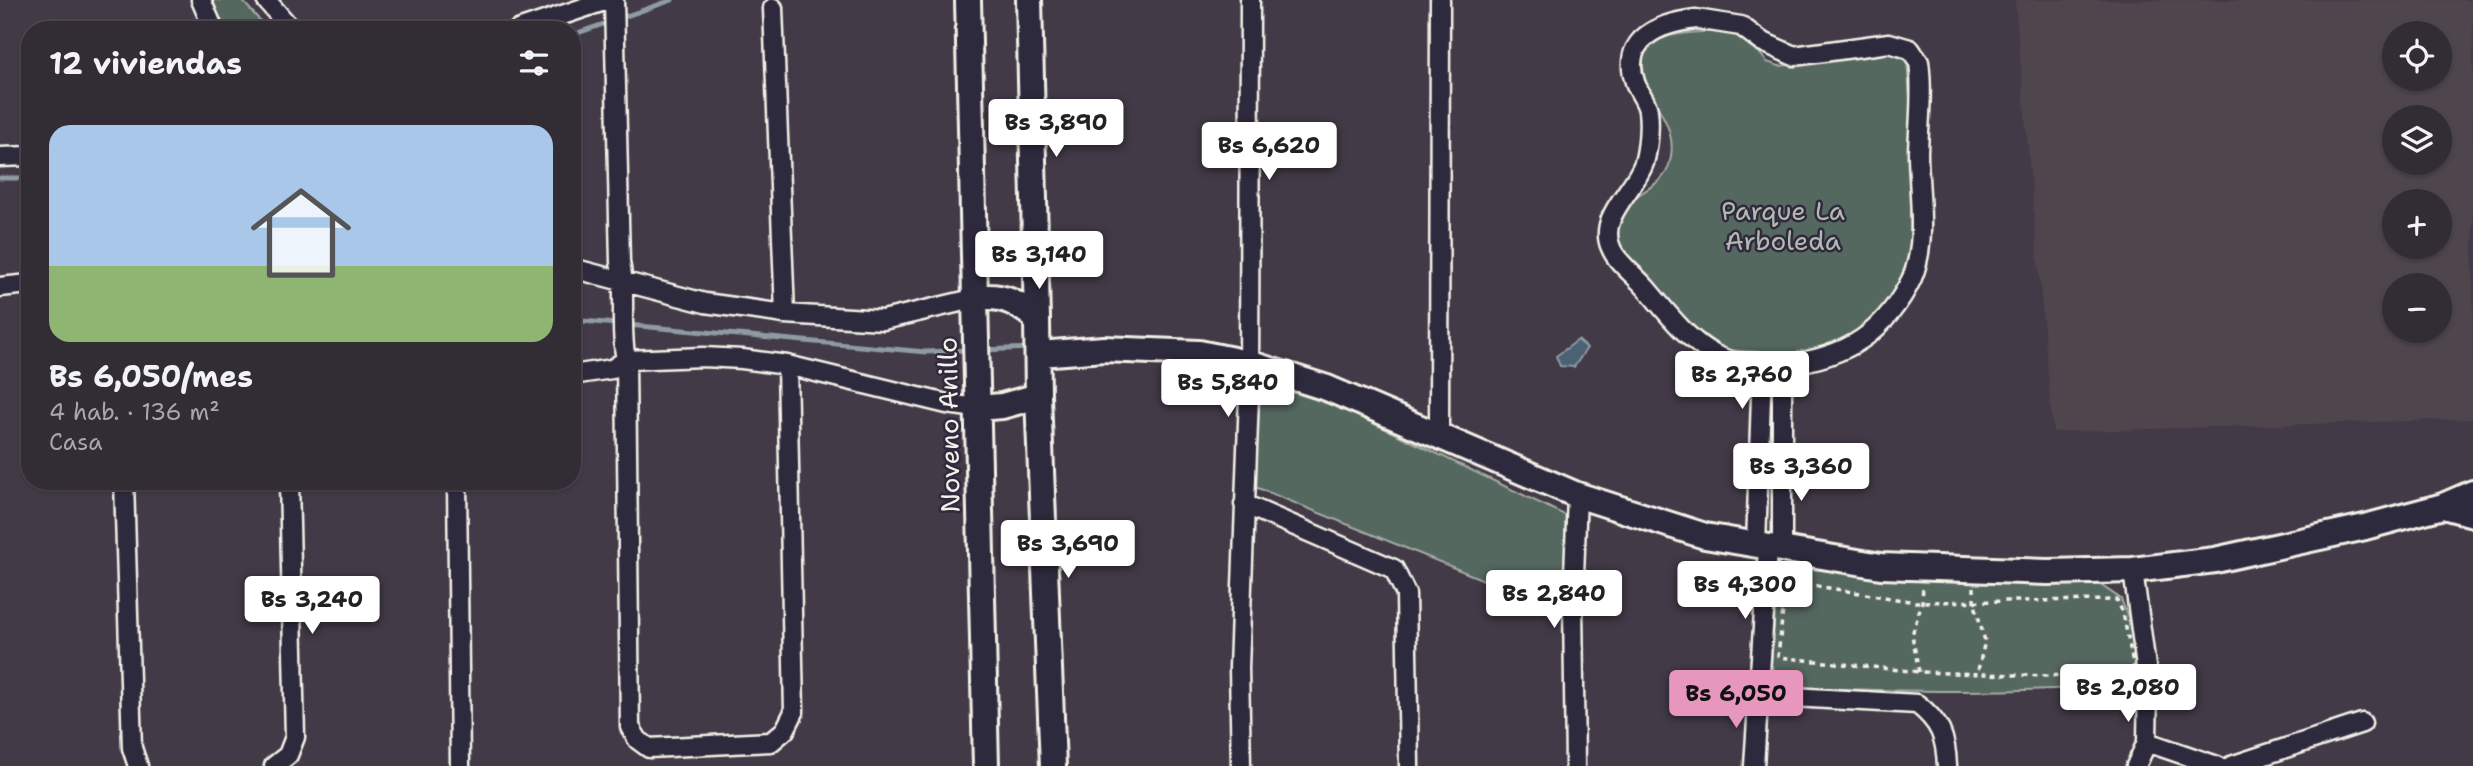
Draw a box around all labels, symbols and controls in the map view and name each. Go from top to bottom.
map controls [2382,21,2452,343]
button: locate [2382,21,2452,91]
text: 12 viviendas [49,43,242,84]
icon: filters [515,44,553,82]
pin: Bs 3,890 [984,100,1128,159]
button: layers [2382,105,2452,175]
text: Bs 3,890 [1004,107,1108,137]
pin: Bs 6,620 [1197,122,1341,182]
text: Bs 6,620 [1218,130,1320,160]
icon: home [238,170,364,296]
button: + [2382,189,2452,259]
park label: Parque La Arboleda [1721,193,1845,258]
pin: Bs 3,140 [967,232,1111,291]
text: Bs 3,140 [991,239,1087,269]
button: − [2382,273,2452,343]
street label: Noveno Anillo [929,337,968,513]
pin: Bs 2,760 [1670,352,1814,411]
text: Bs 6,050/mes [49,356,253,397]
text: Bs 2,760 [1691,359,1793,389]
pin: Bs 5,840 [1156,360,1300,419]
text: Bs 5,840 [1177,367,1279,397]
text: 4 hab. · 136 m² [49,397,220,427]
text: Casa [49,427,102,457]
pin: Bs 3,360 [1729,444,1873,503]
text: Bs 3,360 [1749,451,1853,481]
pin: Bs 3,690 [996,520,1140,580]
text: Bs 3,690 [1017,528,1119,558]
pin: Bs 4,300 [1673,562,1817,621]
text: Bs 4,300 [1693,569,1797,599]
pin: Bs 2,840 [1482,570,1626,630]
pin: Bs 3,240 [240,576,384,636]
text: Bs 2,840 [1502,578,1606,608]
text: Bs 3,240 [261,584,363,614]
pin: Bs 2,080 [2056,664,2200,724]
pin: Bs 6,050 [1664,670,1808,730]
text: Bs 2,080 [2076,672,2180,702]
text: Bs 6,050 [1685,678,1787,708]

